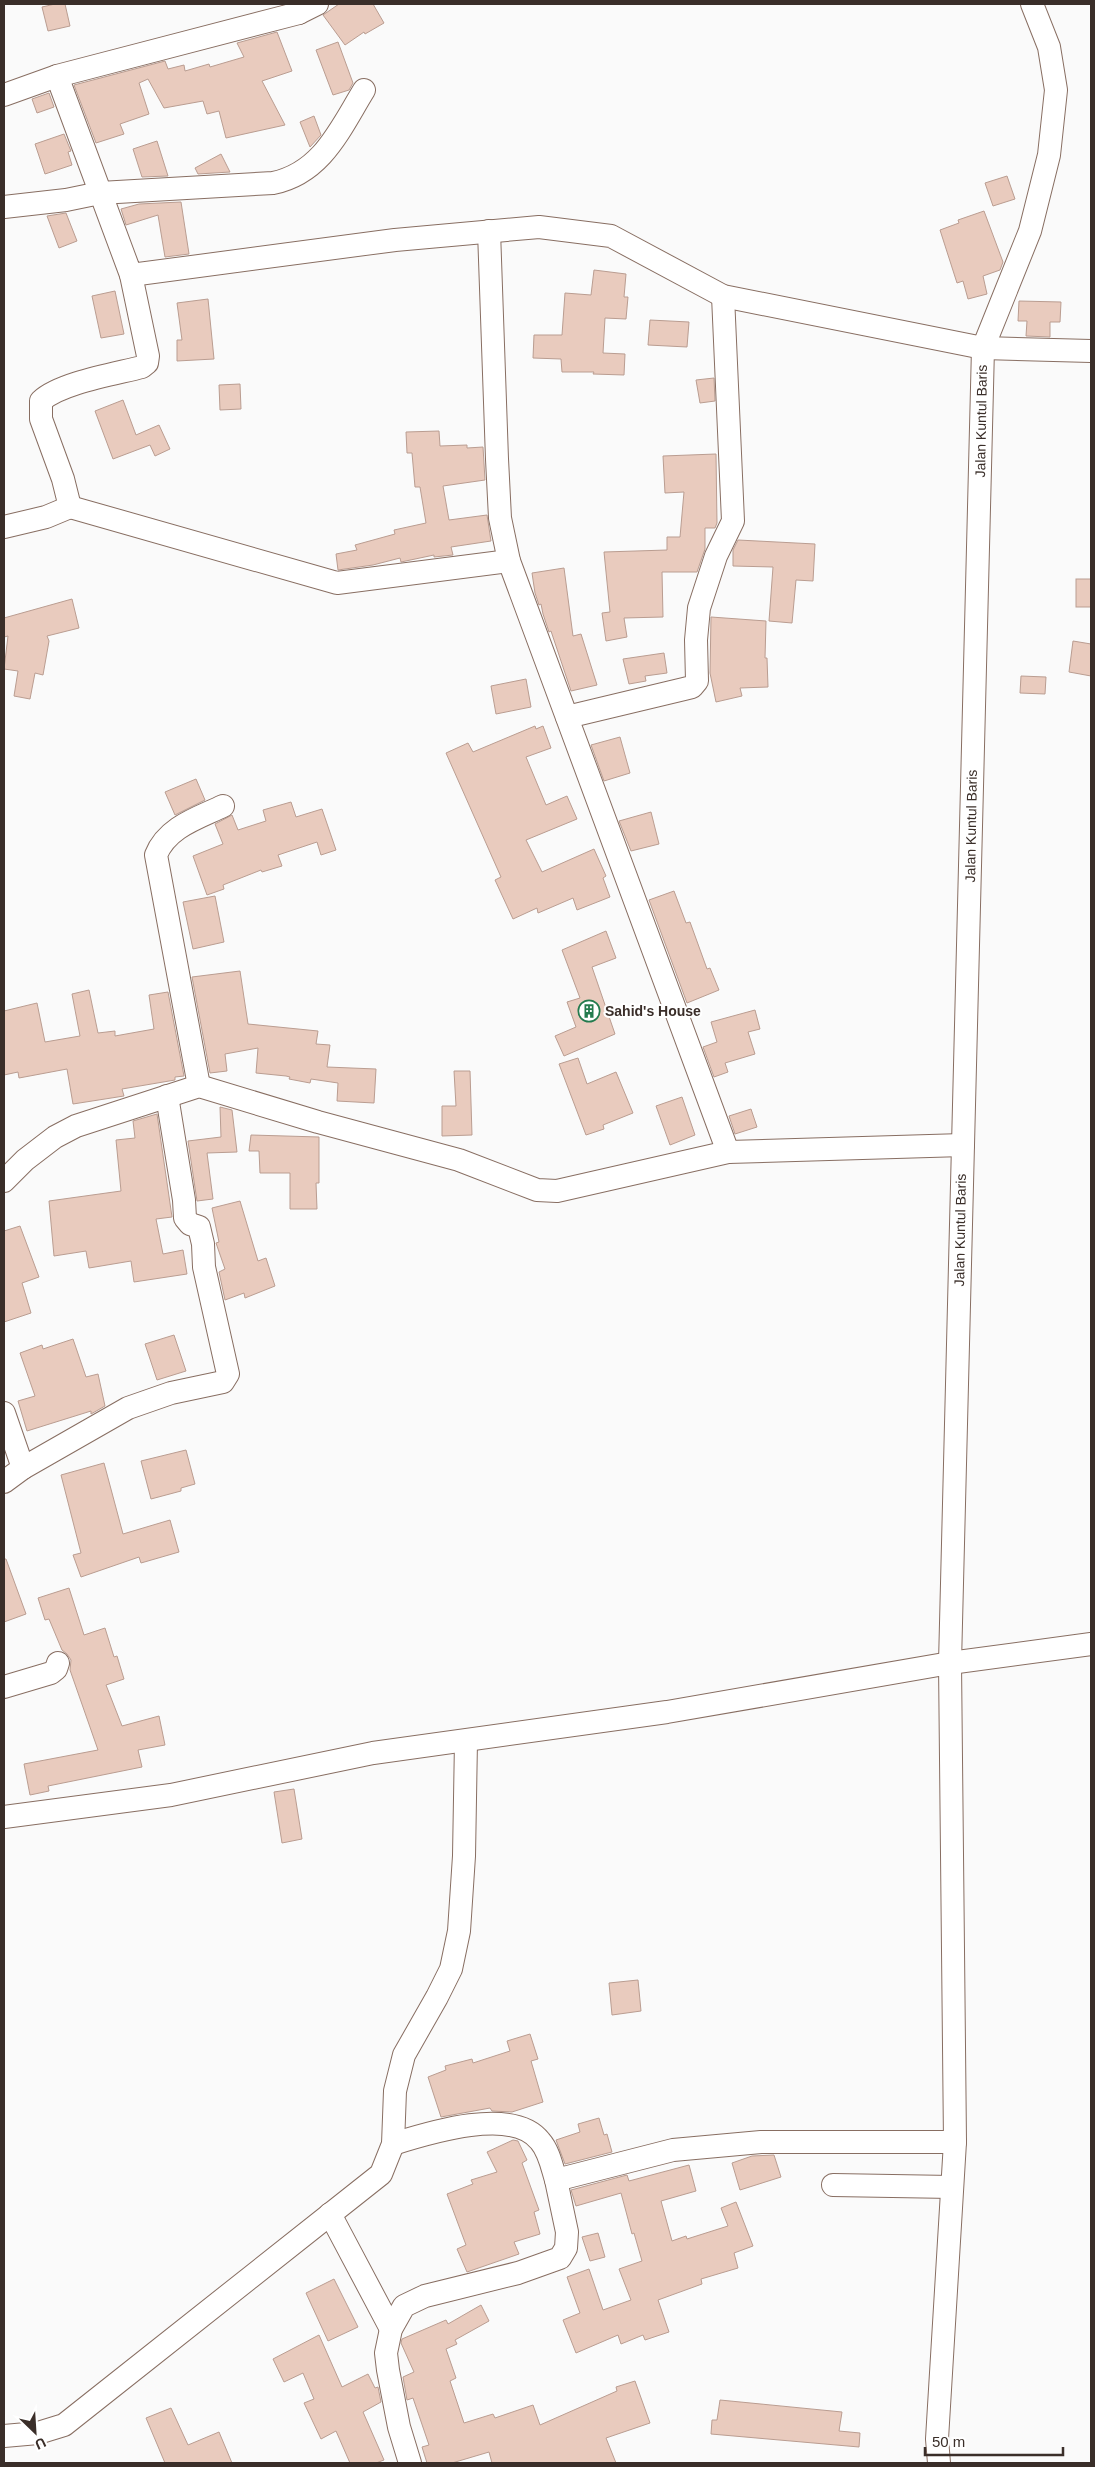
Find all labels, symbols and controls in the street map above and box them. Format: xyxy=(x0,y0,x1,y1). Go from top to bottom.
street label: Jalan Kuntul Baris xyxy=(972,364,990,478)
street label: Jalan Kuntul Baris xyxy=(962,769,980,883)
building icon: Sahid's House xyxy=(577,999,601,1023)
place label: Sahid's House xyxy=(605,1003,701,1019)
street label: Jalan Kuntul Baris xyxy=(951,1173,969,1287)
north arrow xyxy=(10,2407,60,2457)
scale bar xyxy=(925,2424,1062,2456)
text: 50 m xyxy=(932,2433,965,2450)
text: U xyxy=(33,2434,48,2453)

